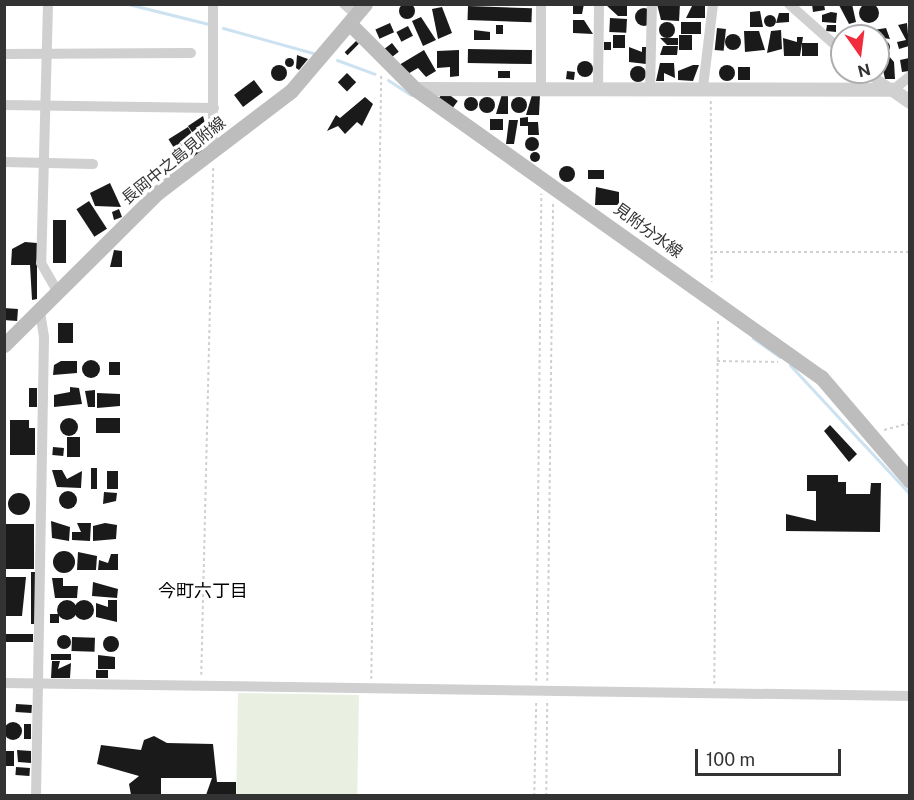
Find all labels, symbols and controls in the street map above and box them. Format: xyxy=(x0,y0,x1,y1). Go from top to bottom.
north arrow xyxy=(830,24,890,84)
text: N xyxy=(856,59,872,81)
street label: 長岡中之島見附線 xyxy=(118,113,230,209)
street label: 見附分水線 xyxy=(610,200,686,262)
district label: 今町六丁目 xyxy=(158,580,248,602)
scale bar xyxy=(698,737,844,775)
text: 100 m xyxy=(706,749,755,770)

